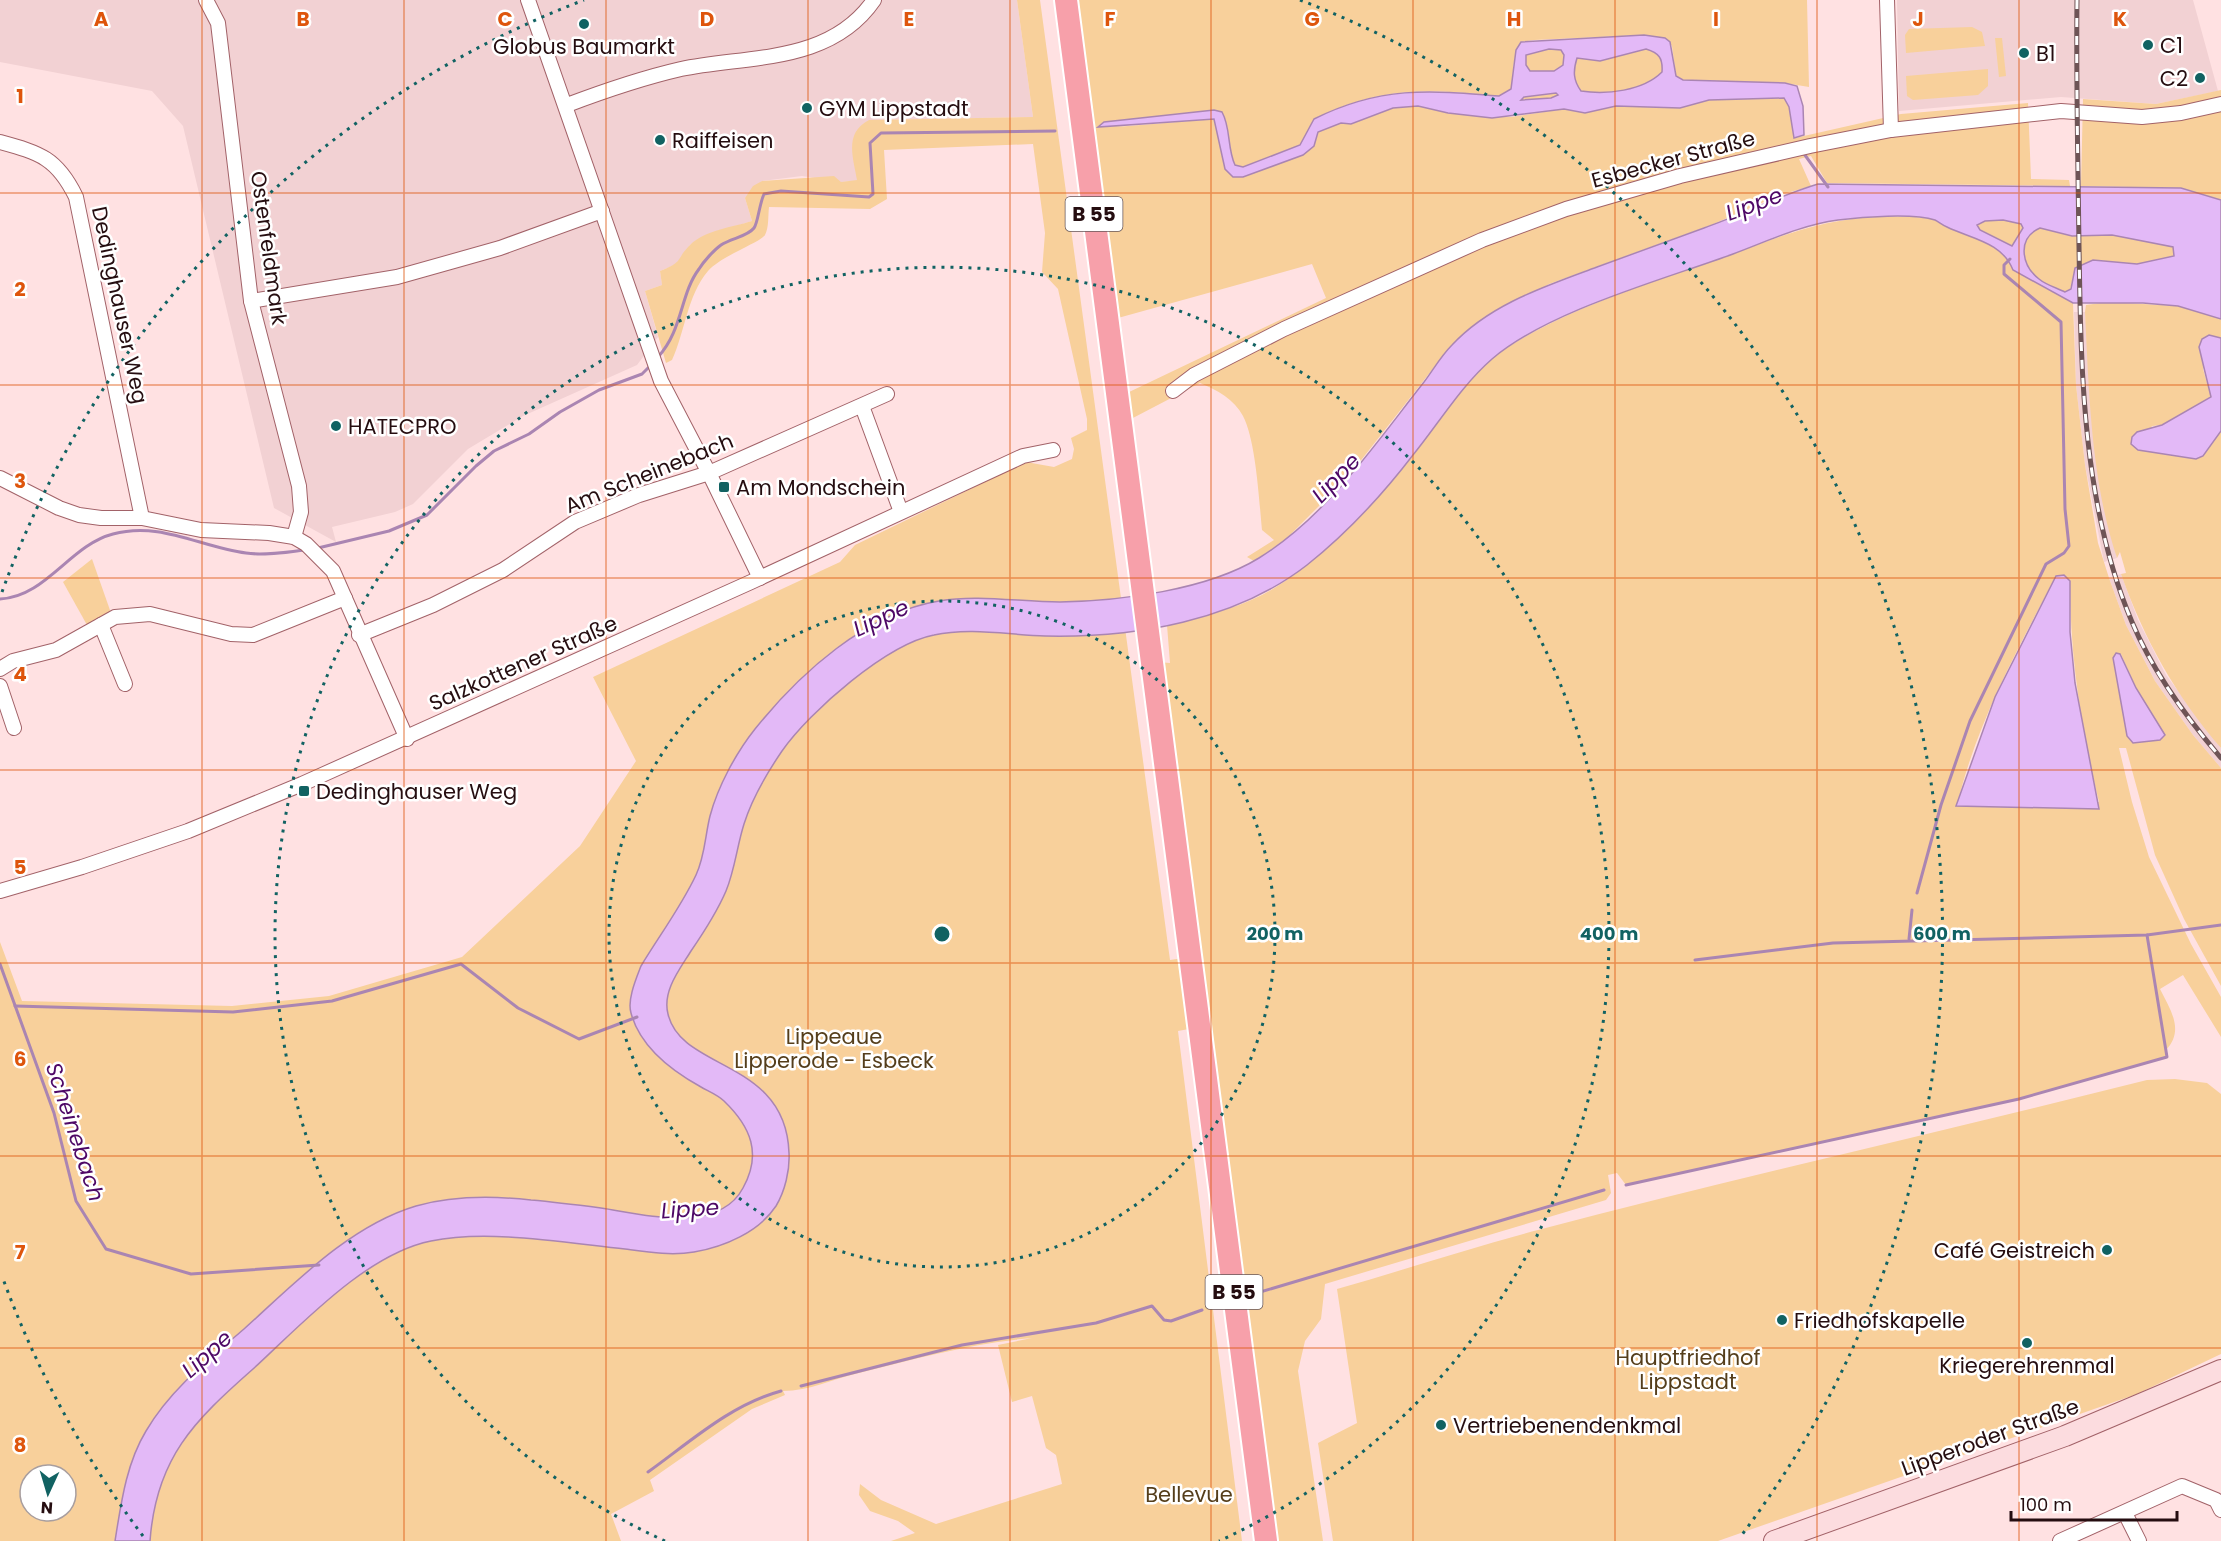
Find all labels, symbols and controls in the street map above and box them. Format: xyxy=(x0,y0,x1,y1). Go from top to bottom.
text: A xyxy=(94,5,109,33)
text: B xyxy=(296,5,310,33)
text: C xyxy=(497,5,513,33)
text: D xyxy=(700,5,714,33)
text: E xyxy=(904,5,914,33)
text: F xyxy=(1105,5,1116,33)
text: G xyxy=(1304,5,1320,33)
text: H xyxy=(1507,5,1521,33)
text: I xyxy=(1713,5,1719,33)
text: J xyxy=(1912,5,1924,33)
text: K xyxy=(2113,5,2127,33)
marker: Globus Baumarkt xyxy=(577,17,591,31)
place label: C1 xyxy=(2160,31,2183,60)
place label: Globus Baumarkt xyxy=(493,32,675,61)
marker: C1 xyxy=(2141,38,2155,52)
place label: B1 xyxy=(2036,39,2056,68)
marker: B1 xyxy=(2017,46,2031,60)
place label: C2 xyxy=(2160,64,2188,93)
marker: C2 xyxy=(2193,71,2207,85)
text: 1 xyxy=(16,82,24,110)
place label: GYM Lippstadt xyxy=(819,94,969,123)
marker: GYM Lippstadt xyxy=(800,101,814,115)
street label: Esbecker Straße xyxy=(1588,123,1758,195)
place label: Raiffeisen xyxy=(672,126,774,155)
marker: Raiffeisen xyxy=(653,133,667,147)
street label: Ostenfeldmark xyxy=(244,169,294,327)
water label: Lippe xyxy=(1721,179,1787,229)
road number: B 55 xyxy=(1066,197,1122,231)
street label: Dedinghauser Weg xyxy=(85,204,155,406)
text: 2 xyxy=(14,275,26,303)
place label: HATECPRO xyxy=(348,412,456,441)
marker: HATECPRO xyxy=(329,419,343,433)
street label: Am Scheinebach xyxy=(561,426,737,520)
water label: Lippe xyxy=(1305,446,1367,510)
text: 3 xyxy=(14,467,26,495)
place label: Am Mondschein xyxy=(736,473,905,502)
marker: Am Mondschein xyxy=(717,480,731,494)
water label: Lippe xyxy=(848,592,914,644)
street label: Salzkottener Straße xyxy=(424,608,622,718)
text: 4 xyxy=(13,660,27,688)
place label: Dedinghauser Weg xyxy=(316,777,517,806)
marker: Dedinghauser Weg xyxy=(297,784,311,798)
text: 5 xyxy=(14,853,27,881)
text: 200 m xyxy=(1247,921,1303,946)
text: 400 m xyxy=(1580,921,1638,946)
text: 600 m xyxy=(1913,921,1971,946)
centre of rings xyxy=(932,924,952,944)
park label: Lippeaue Lipperode - Esbeck xyxy=(734,1022,934,1075)
text: 6 xyxy=(14,1045,26,1073)
water label: Scheinebach xyxy=(38,1059,112,1205)
water label: Lippe xyxy=(660,1192,720,1226)
place label: Café Geistreich xyxy=(1934,1236,2095,1265)
text: 7 xyxy=(15,1238,26,1266)
marker: Café Geistreich xyxy=(2100,1243,2114,1257)
road number: B 55 xyxy=(1206,1275,1262,1309)
place label: Friedhofskapelle xyxy=(1794,1306,1965,1335)
marker: Friedhofskapelle xyxy=(1775,1313,1789,1327)
water label: Lippe xyxy=(175,1323,239,1385)
marker: Kriegerehrenmal xyxy=(2020,1336,2034,1350)
park label: Hauptfriedhof Lippstadt xyxy=(1616,1343,1761,1396)
place label: Kriegerehrenmal xyxy=(1939,1351,2115,1380)
street label: Lipperoder Straße xyxy=(1897,1391,2083,1483)
place label: Vertriebenendenkmal xyxy=(1453,1411,1681,1440)
marker: Vertriebenendenkmal xyxy=(1434,1418,1448,1432)
text: 8 xyxy=(14,1431,26,1459)
north arrow xyxy=(18,1463,78,1523)
park label: Bellevue xyxy=(1145,1480,1233,1509)
scale bar xyxy=(2011,1484,2178,1522)
text: 100 m xyxy=(2020,1492,2072,1517)
text: N xyxy=(40,1496,54,1519)

